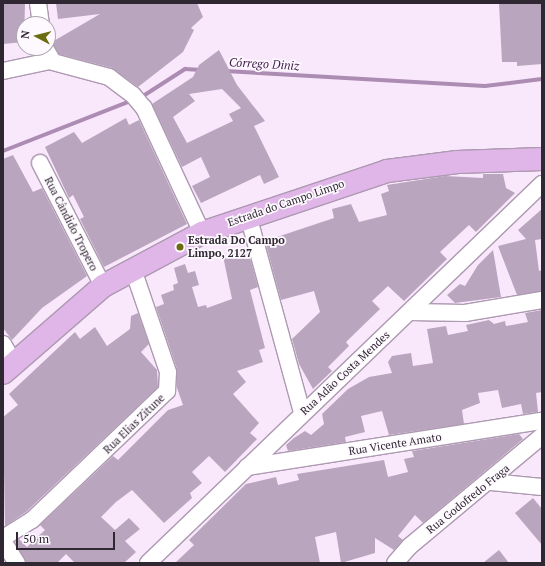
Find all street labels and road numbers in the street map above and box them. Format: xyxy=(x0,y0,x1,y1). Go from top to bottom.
street label: Rua Cândido Tropero xyxy=(42,175,100,273)
street label: Estrada do Campo Limpo xyxy=(226,177,346,229)
street label: Rua Adão Costa Mendes xyxy=(298,328,392,418)
street label: Rua Elias Zitune xyxy=(101,391,167,457)
street label: Rua Vicente Amato xyxy=(347,430,443,458)
street label: Rua Godofredo Fraga xyxy=(424,462,512,536)

